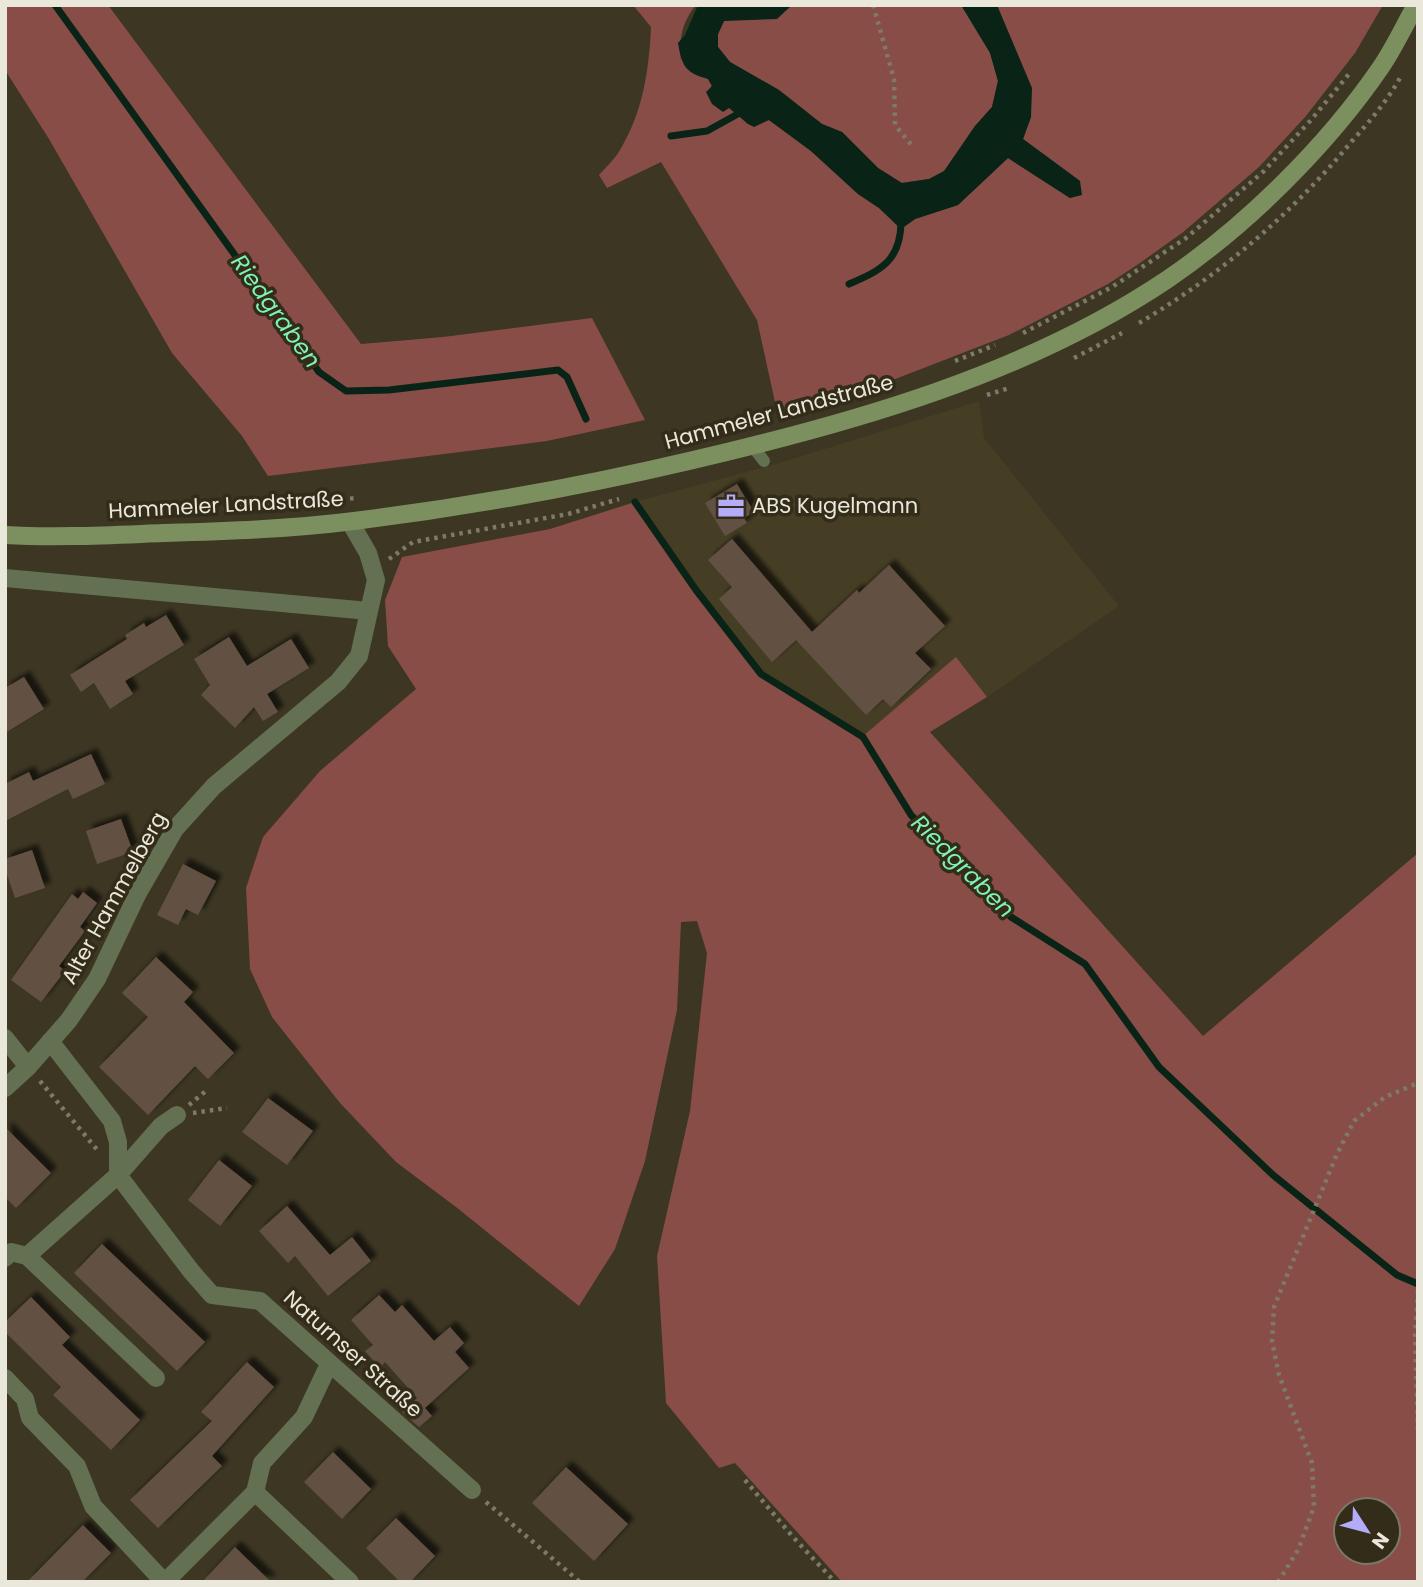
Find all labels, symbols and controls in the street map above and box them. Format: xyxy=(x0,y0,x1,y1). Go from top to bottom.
water label: Riedgraben xyxy=(224,248,328,374)
street label: Hammeler Landstraße xyxy=(661,367,896,456)
street label: Hammeler Landstraße xyxy=(108,484,344,525)
office icon: ABS Kugelmann xyxy=(716,491,746,521)
place label: ABS Kugelmann xyxy=(752,491,918,520)
street label: Alter Hammelberg xyxy=(54,806,173,989)
water label: Riedgraben xyxy=(904,807,1022,925)
street label: Naturnser Straße xyxy=(277,1283,429,1424)
north arrow xyxy=(1332,1496,1402,1566)
text: N xyxy=(1365,1527,1395,1554)

